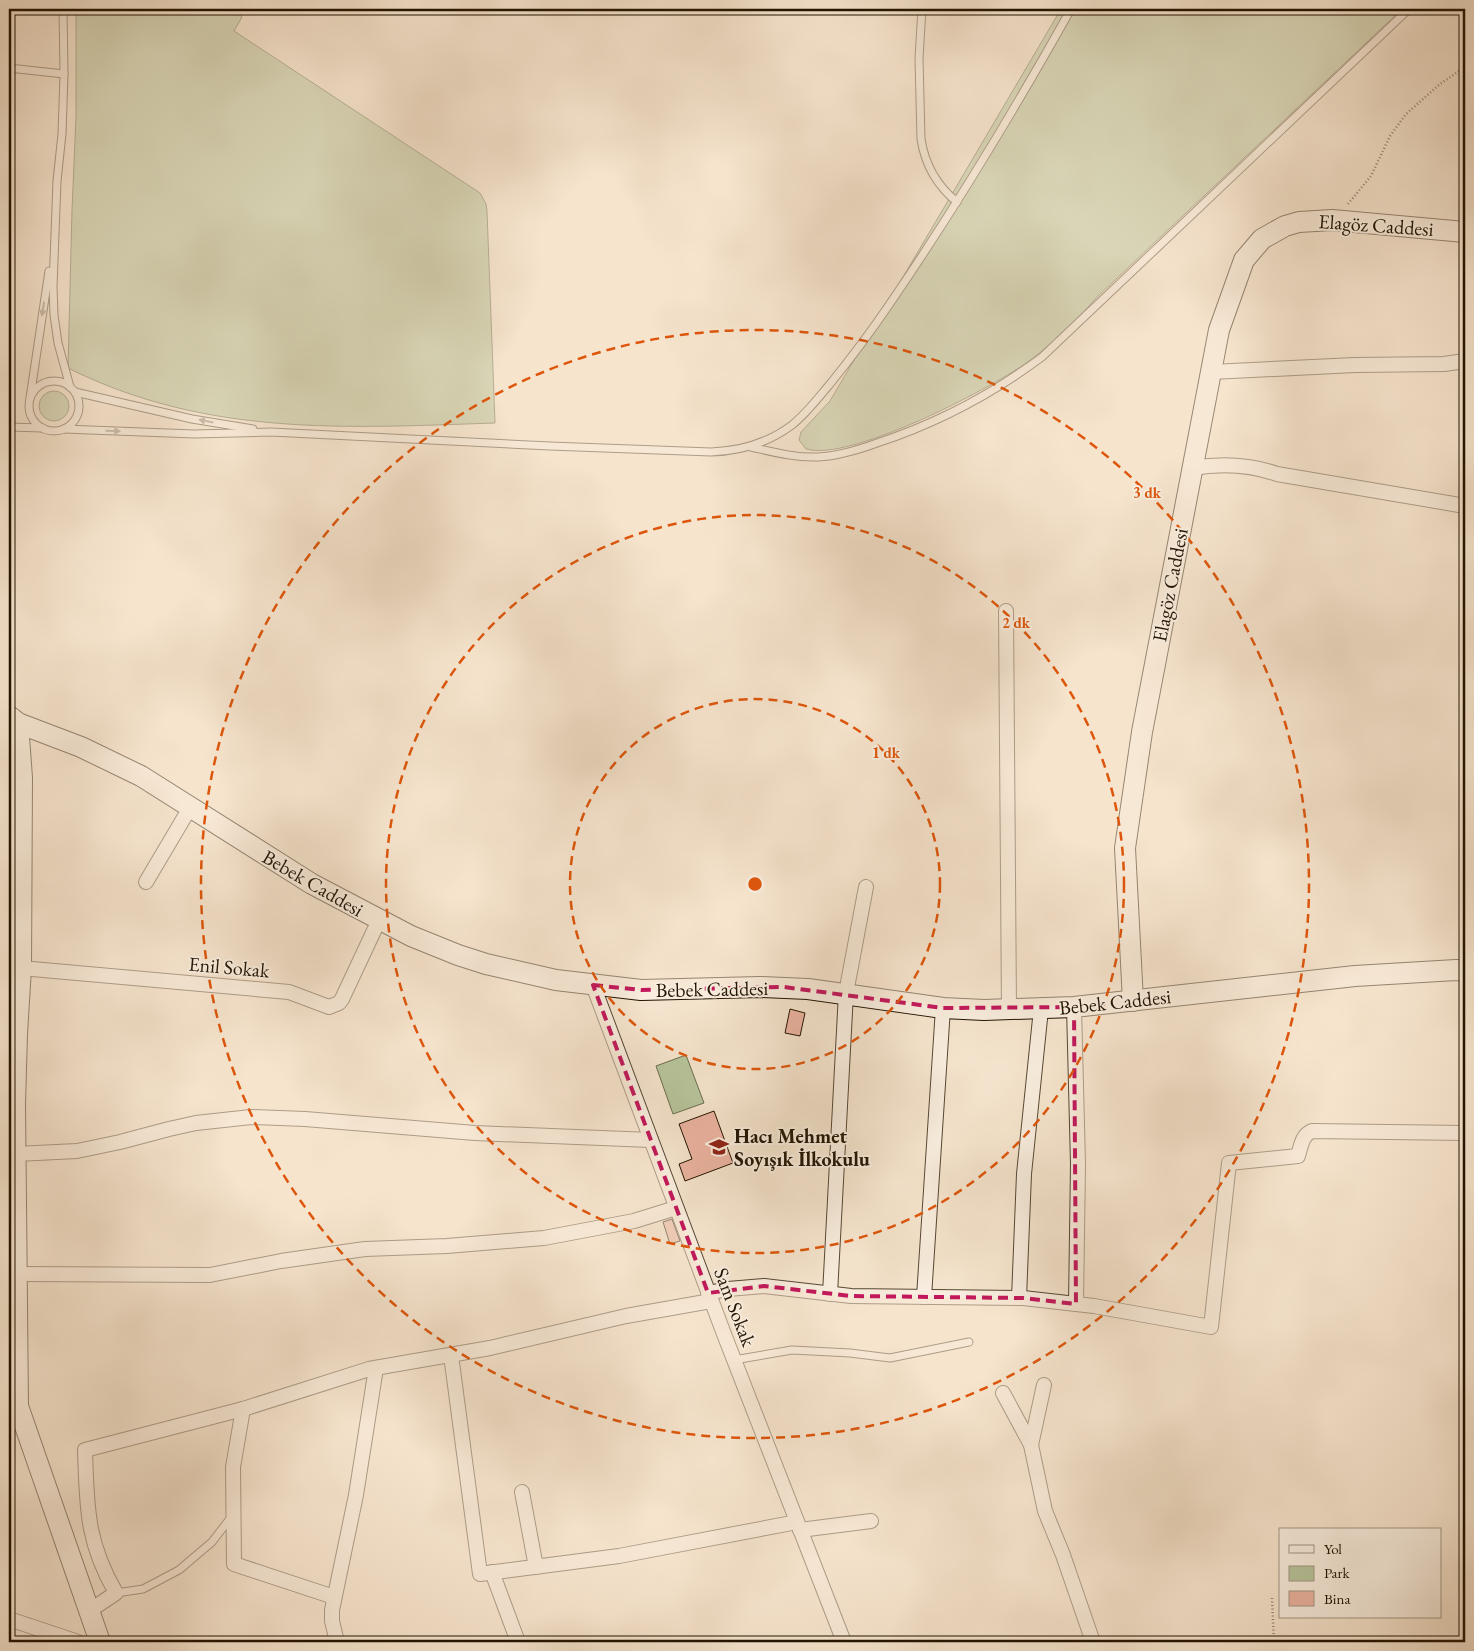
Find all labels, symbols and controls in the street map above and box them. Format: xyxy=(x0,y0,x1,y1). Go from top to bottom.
street label: Elagöz Caddesi xyxy=(1317,208,1435,242)
one-way arrow xyxy=(39,301,47,317)
one-way arrow xyxy=(198,417,213,425)
one-way arrow xyxy=(105,427,121,435)
text: 3 dk xyxy=(1133,483,1162,502)
street label: Elagöz Caddesi xyxy=(1146,526,1194,644)
text: 2 dk xyxy=(1002,613,1031,632)
text: 1 dk xyxy=(872,743,901,762)
street label: Bebek Caddesi xyxy=(258,844,368,922)
centre of rings xyxy=(746,875,764,893)
street label: Enil Sokak xyxy=(187,951,271,984)
street label: Bebek Caddesi xyxy=(655,975,769,1003)
street label: Bebek Caddesi xyxy=(1058,983,1172,1021)
place label: Hacı Mehmet Soyışık İlkokulu xyxy=(734,1123,870,1172)
school or university icon: Hacı Mehmet Soyışık İlkokulu xyxy=(708,1136,730,1158)
street label: Sam Sokak xyxy=(708,1264,762,1351)
legend xyxy=(1279,1528,1442,1618)
text: Yol xyxy=(1324,1539,1342,1558)
text: Park xyxy=(1324,1563,1351,1582)
text: Bina xyxy=(1324,1589,1350,1608)

